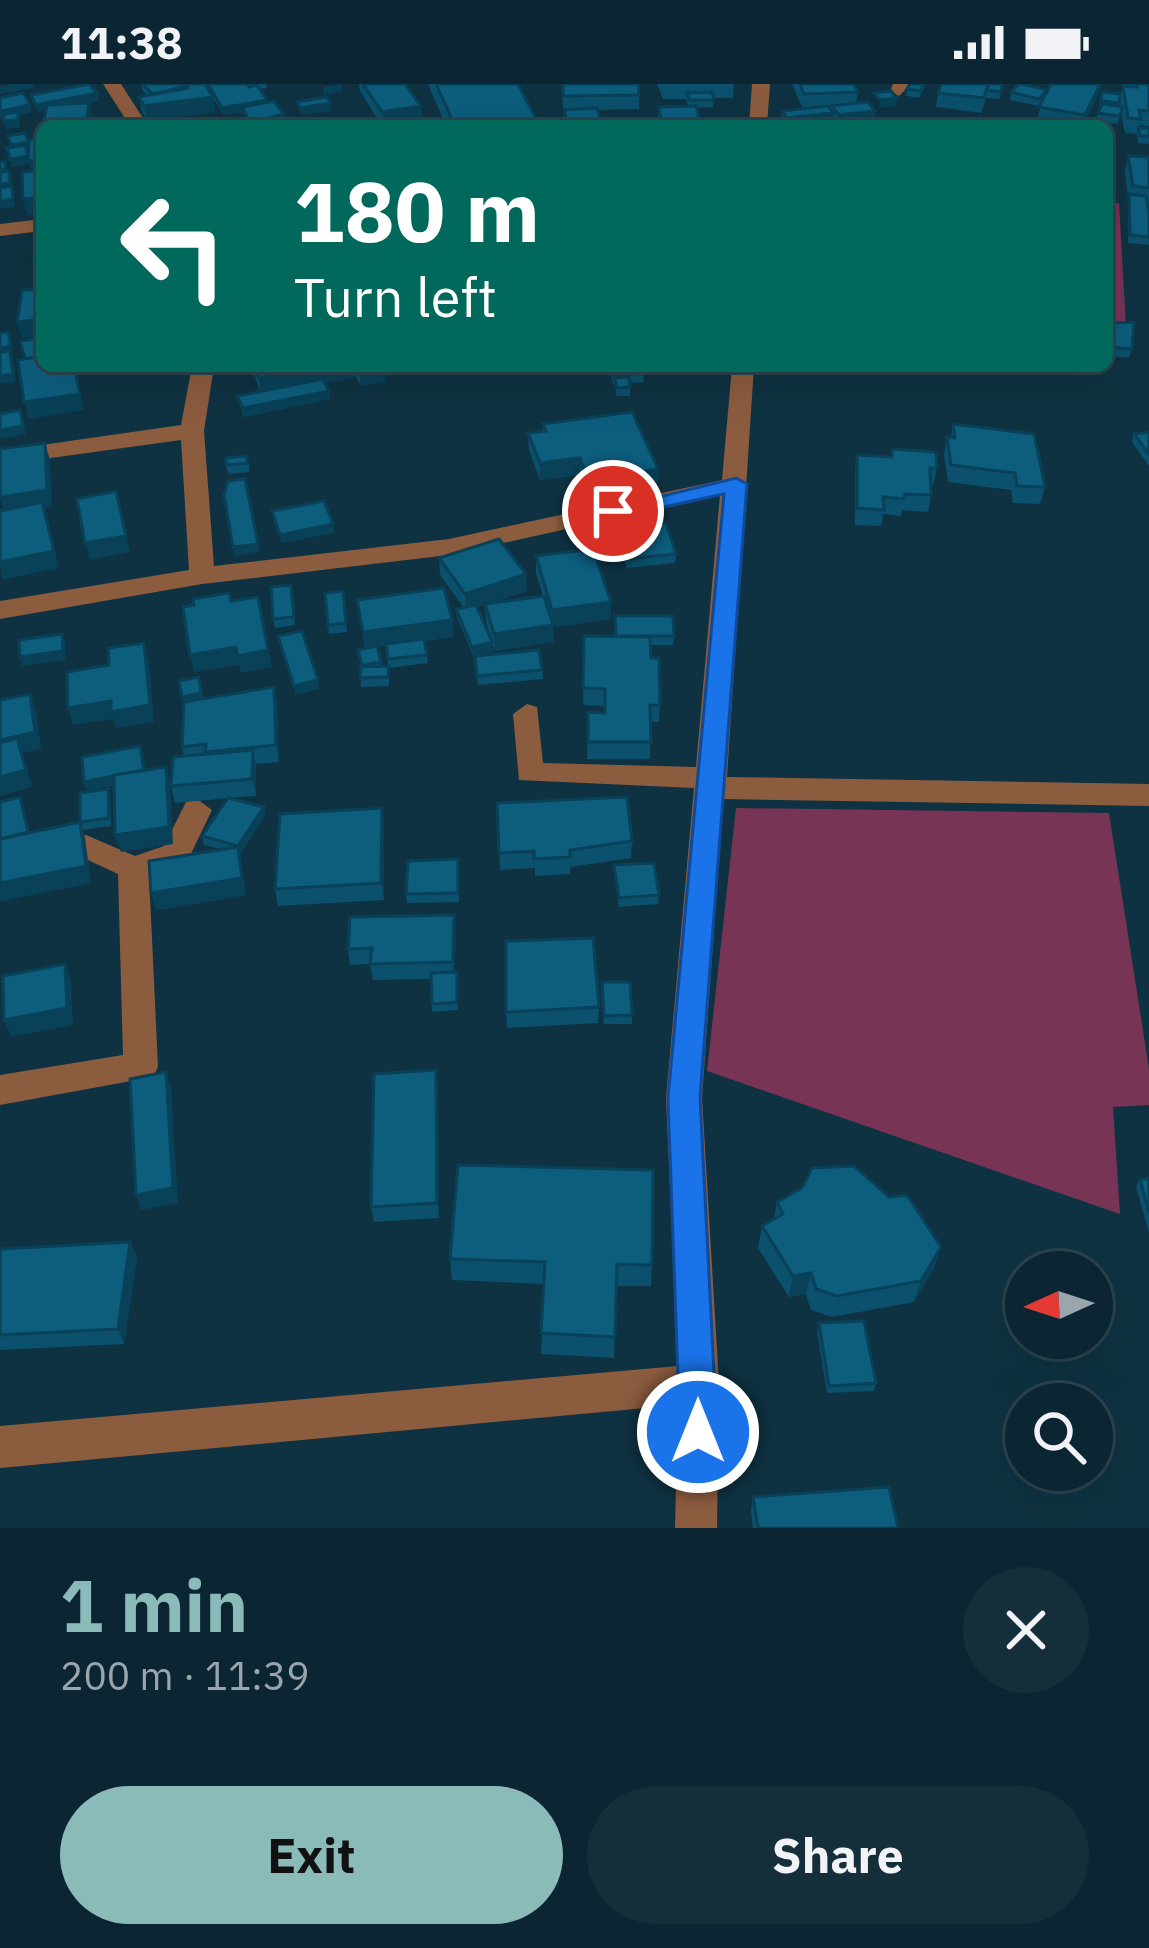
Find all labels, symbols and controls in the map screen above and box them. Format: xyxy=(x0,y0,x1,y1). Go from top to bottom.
text: 11:38 xyxy=(60,13,183,71)
text: 180 m xyxy=(294,156,540,265)
icon: left xyxy=(96,168,252,324)
text: Turn left xyxy=(294,262,497,332)
pin xyxy=(562,460,664,562)
icon: arrive xyxy=(580,478,646,544)
north arrow xyxy=(1005,1251,1113,1359)
map controls xyxy=(1005,1251,1113,1491)
position arrow xyxy=(635,1369,761,1495)
button: search xyxy=(1005,1383,1113,1491)
text: 1 min xyxy=(60,1558,248,1652)
button: close xyxy=(963,1567,1089,1693)
text: 200 m · 11:39 xyxy=(60,1650,310,1701)
button: Exit xyxy=(60,1786,563,1924)
button: Share xyxy=(587,1786,1089,1924)

